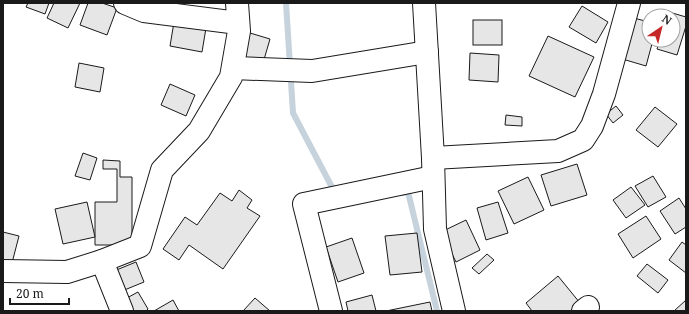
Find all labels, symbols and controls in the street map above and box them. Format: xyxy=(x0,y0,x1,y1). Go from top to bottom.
north arrow xyxy=(641,8,681,48)
text: N xyxy=(659,11,675,28)
scale bar xyxy=(10,280,69,306)
text: 20 m xyxy=(16,285,44,302)

